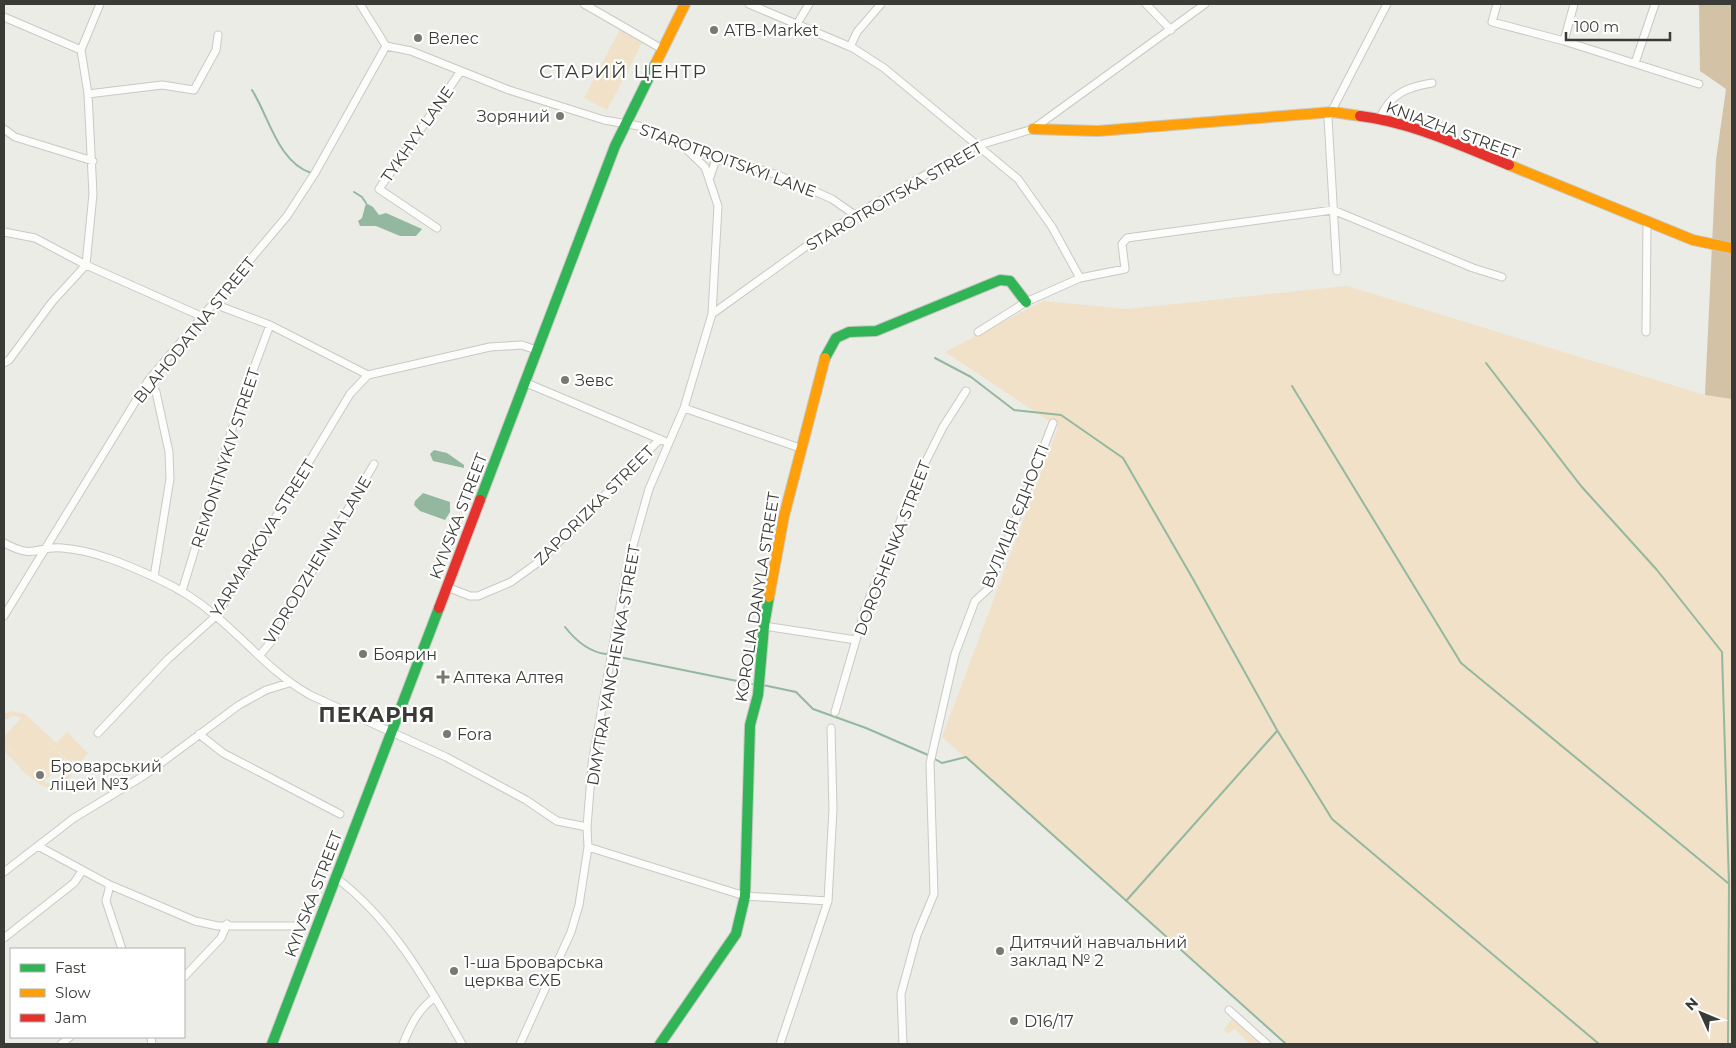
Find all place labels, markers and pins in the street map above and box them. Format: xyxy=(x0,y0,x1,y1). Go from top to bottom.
place label: ATB-Market xyxy=(724,21,819,40)
marker: ATB-Market xyxy=(708,24,720,36)
place label: Велес xyxy=(428,29,479,48)
marker: Велес xyxy=(412,32,424,44)
place label: Зоряний xyxy=(477,107,550,126)
marker: Зоряний xyxy=(554,110,566,122)
place label: Зевс xyxy=(575,371,614,390)
marker: Зевс xyxy=(559,374,571,386)
place label: Боярин xyxy=(373,645,437,664)
marker: Боярин xyxy=(357,648,369,660)
place label: Аптека Алтея xyxy=(453,668,564,687)
marker: Аптека Алтея xyxy=(437,671,449,683)
place label: Fora xyxy=(457,725,492,744)
marker: Fora xyxy=(441,728,453,740)
place label: Броварський ліцей №3 xyxy=(50,757,162,794)
marker: Броварський ліцей №3 xyxy=(34,769,46,781)
place label: Дитячий навчальний заклад № 2 xyxy=(1010,933,1187,970)
marker: Дитячий навчальний заклад № 2 xyxy=(994,945,1006,957)
place label: 1-ша Броварська церква ЄХБ xyxy=(464,953,604,990)
marker: 1-ша Броварська церква ЄХБ xyxy=(448,965,460,977)
place label: D16/17 xyxy=(1024,1012,1074,1031)
marker: D16/17 xyxy=(1008,1015,1020,1027)

